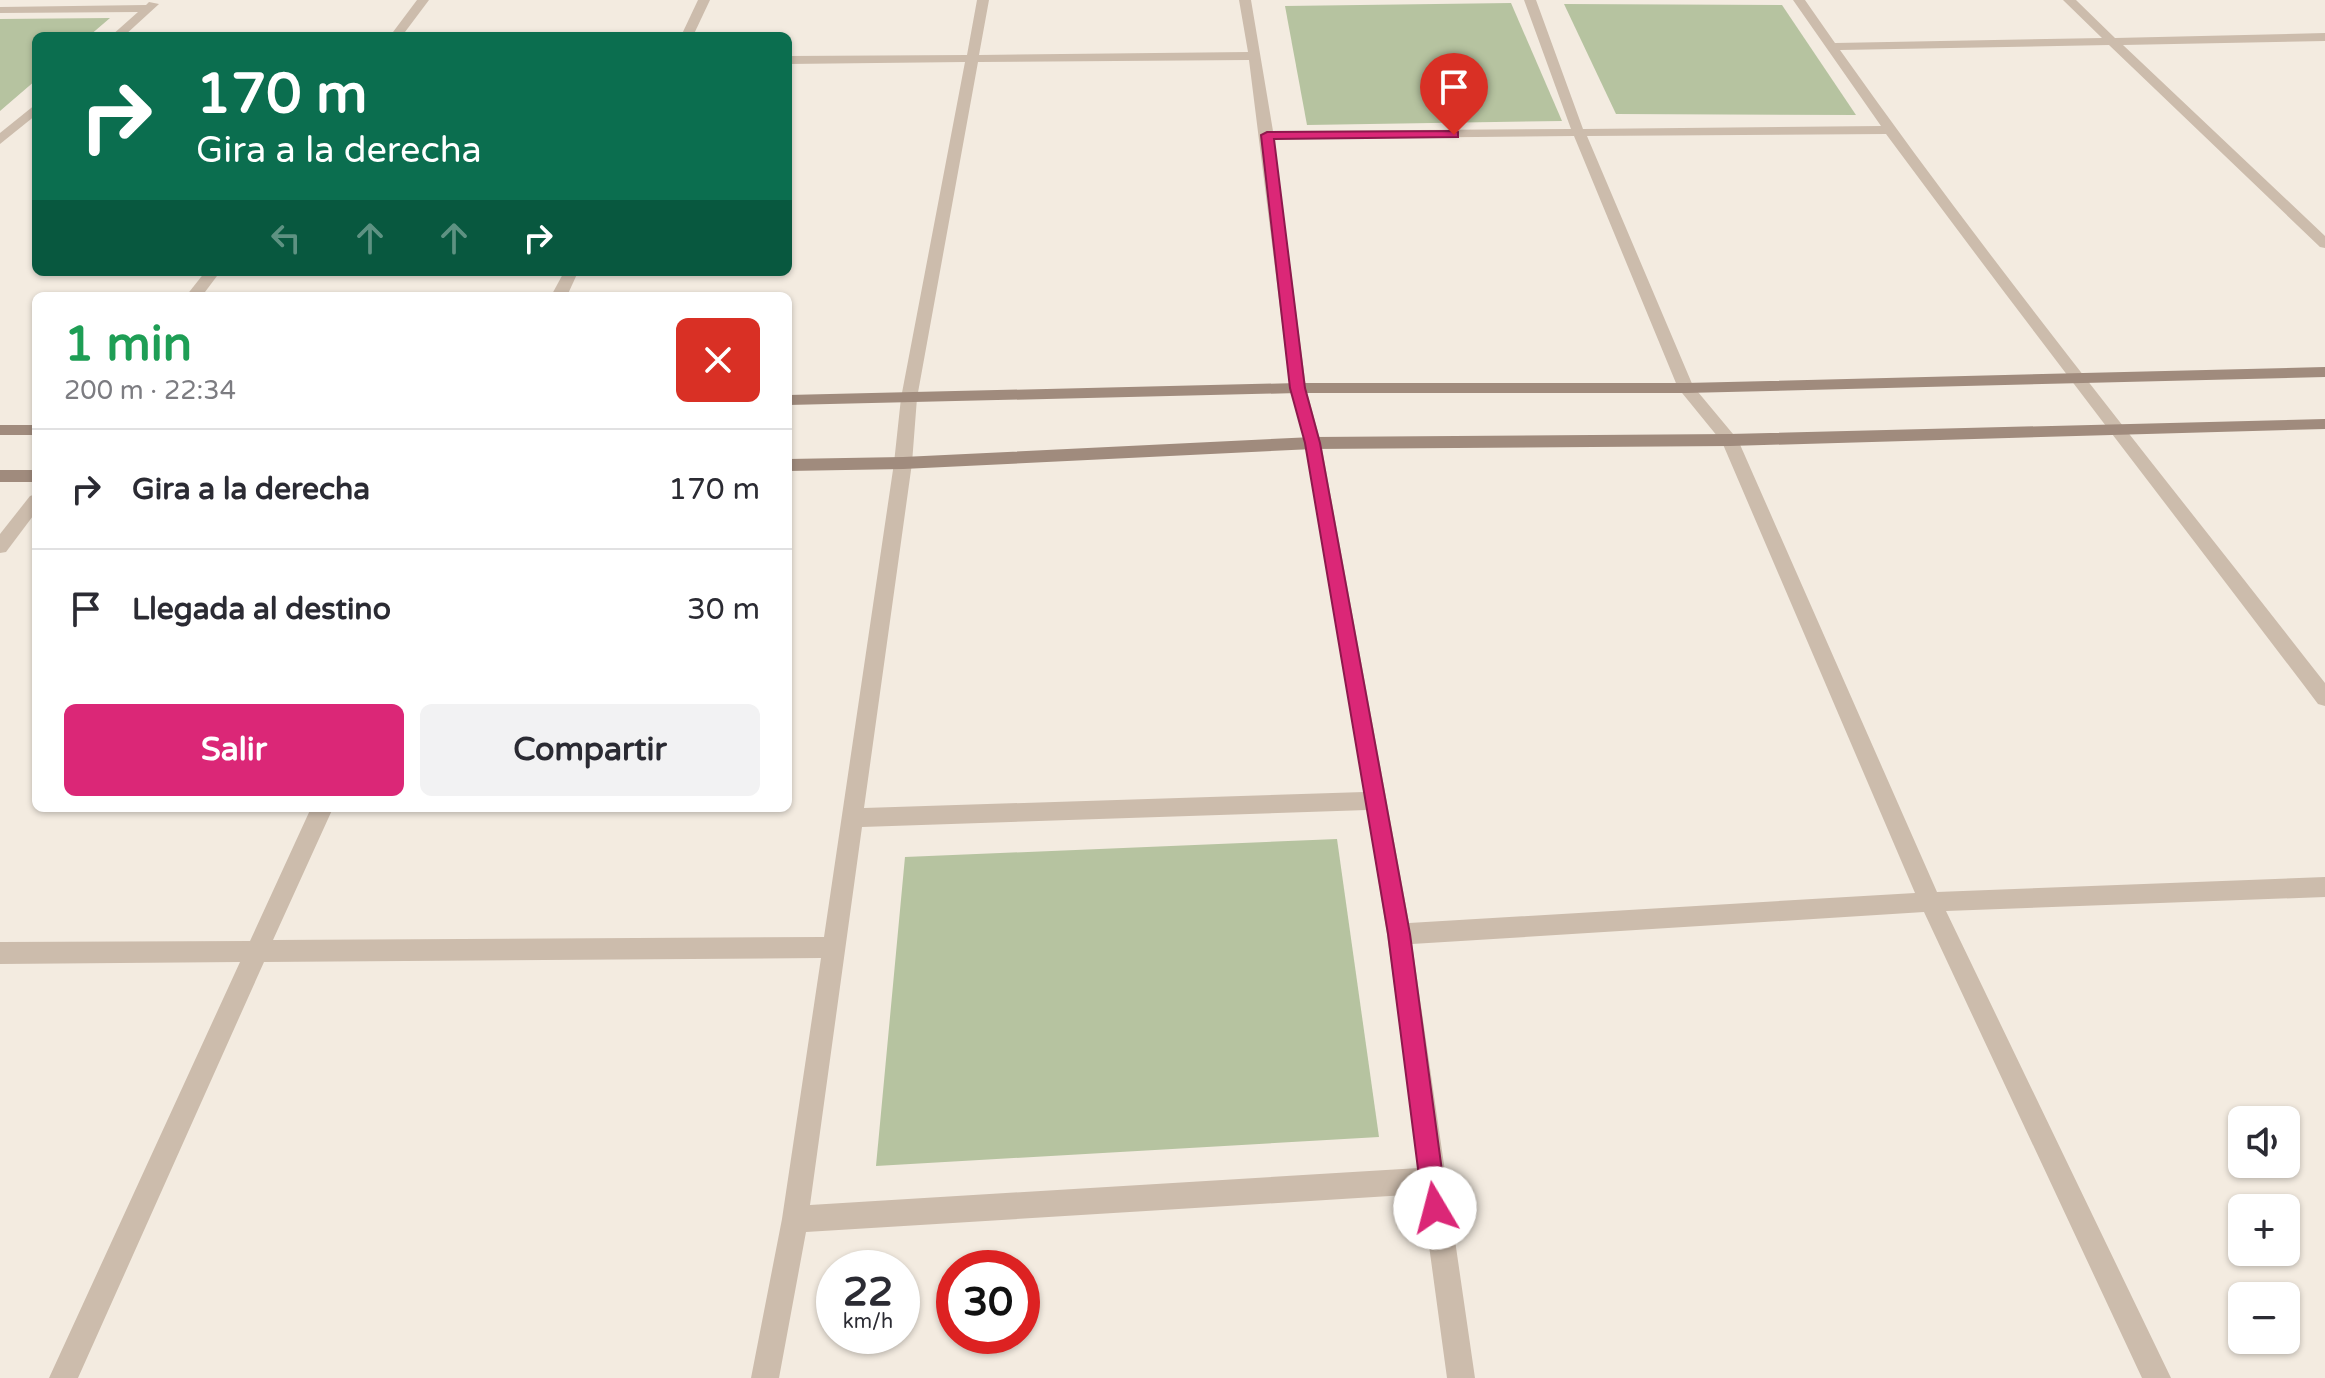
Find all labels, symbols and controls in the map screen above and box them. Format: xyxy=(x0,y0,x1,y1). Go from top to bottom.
pin xyxy=(1420,53,1488,135)
text: 170 m xyxy=(196,61,367,128)
icon: right xyxy=(64,64,168,168)
icon: arrive xyxy=(1432,65,1476,109)
text: Gira a la derecha xyxy=(196,129,482,172)
icon: left xyxy=(264,216,308,260)
icon: ahead xyxy=(348,216,392,260)
icon: ahead xyxy=(432,216,476,260)
icon: right xyxy=(516,216,560,260)
text: 1 min xyxy=(64,316,192,374)
button: close xyxy=(676,318,760,402)
text: 200 m · 22:34 xyxy=(64,375,236,406)
icon: right xyxy=(64,467,108,511)
text: Gira a la derecha xyxy=(132,471,370,508)
text: 170 m xyxy=(668,471,760,508)
icon: arrive xyxy=(64,587,108,631)
text: Llegada al destino xyxy=(132,591,391,628)
text: 30 m xyxy=(687,591,760,628)
button: Salir xyxy=(64,704,404,796)
button: Compartir xyxy=(420,704,760,796)
map controls xyxy=(2228,1106,2300,1354)
button: sound xyxy=(2228,1106,2300,1178)
position arrow xyxy=(1393,1166,1477,1250)
button: + xyxy=(2228,1194,2300,1266)
speed limit sign: 30 xyxy=(936,1250,1040,1354)
text: 22 xyxy=(843,1268,893,1316)
button: − xyxy=(2228,1282,2300,1354)
text: km/h xyxy=(843,1310,893,1334)

